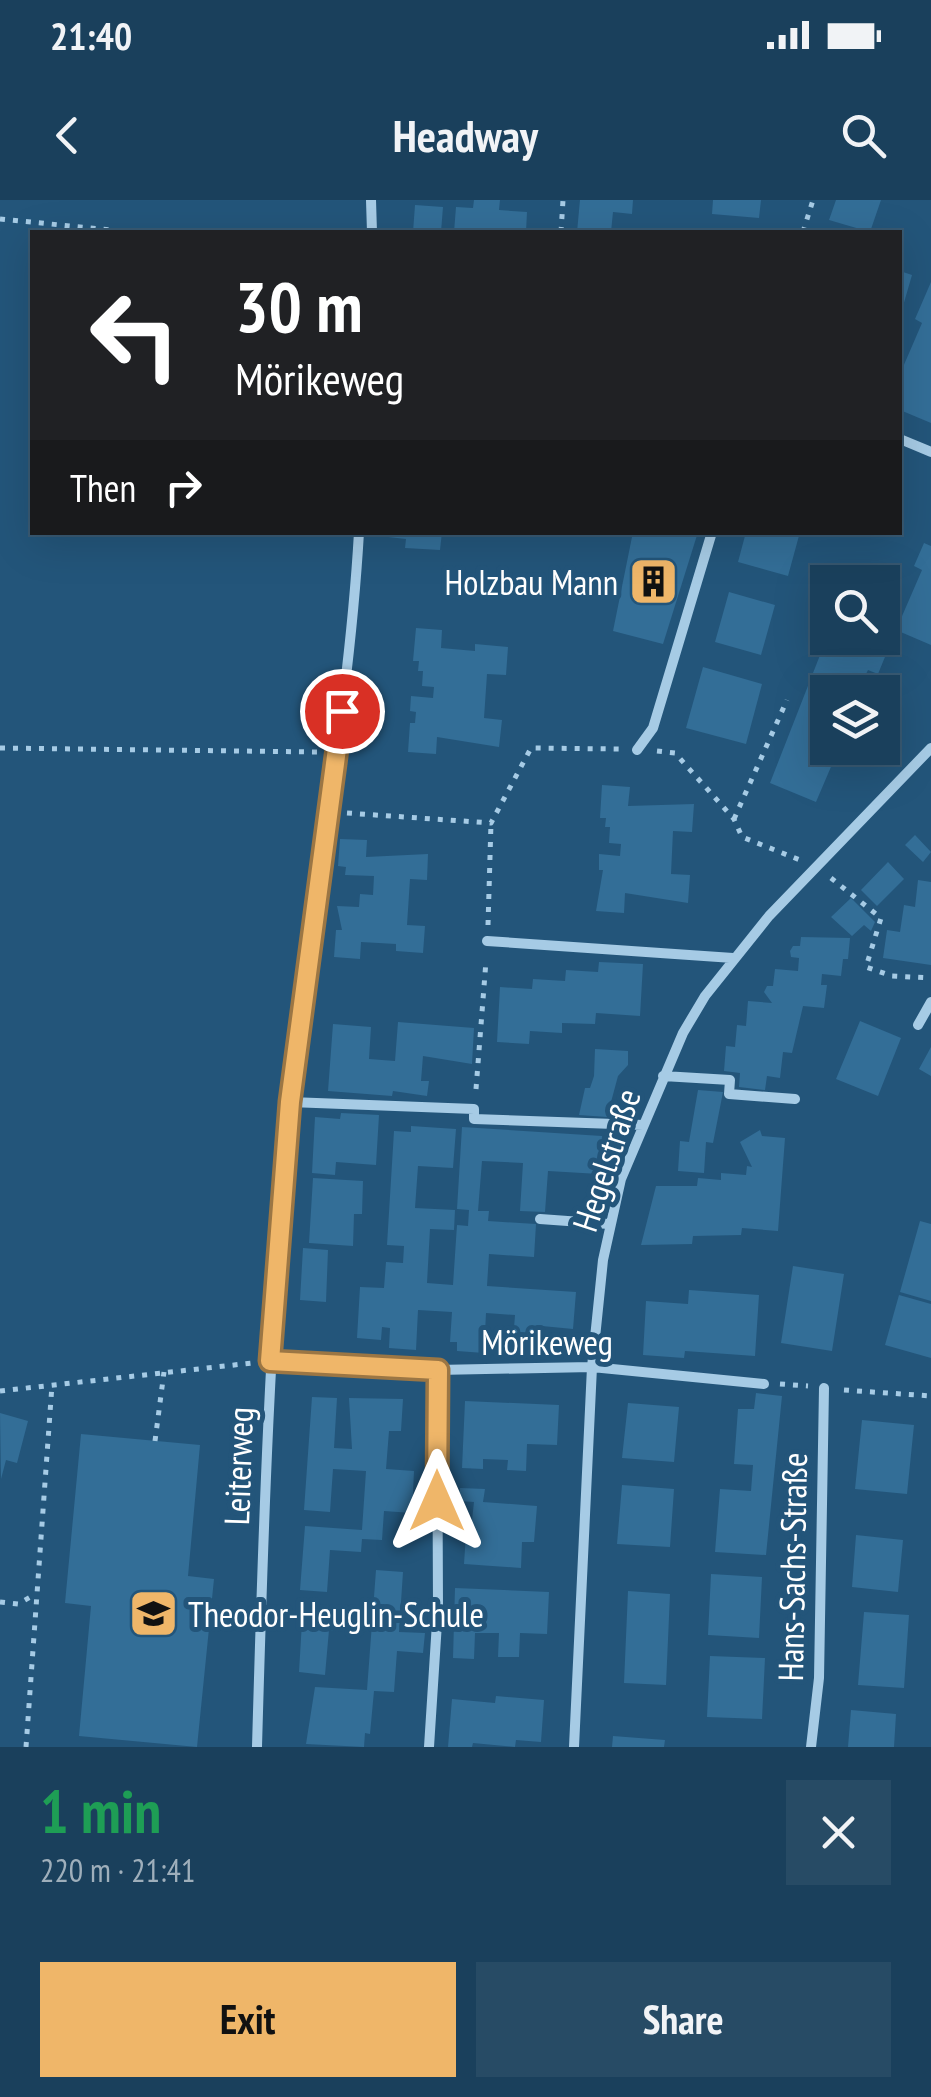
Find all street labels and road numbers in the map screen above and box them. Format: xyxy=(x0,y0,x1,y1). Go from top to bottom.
street label: Hegelstraße xyxy=(561,1083,651,1237)
street label: Mörikeweg xyxy=(481,1319,613,1365)
street label: Leiterweg xyxy=(213,1406,263,1526)
street label: Hans-Sachs-Straße xyxy=(767,1452,817,1682)

